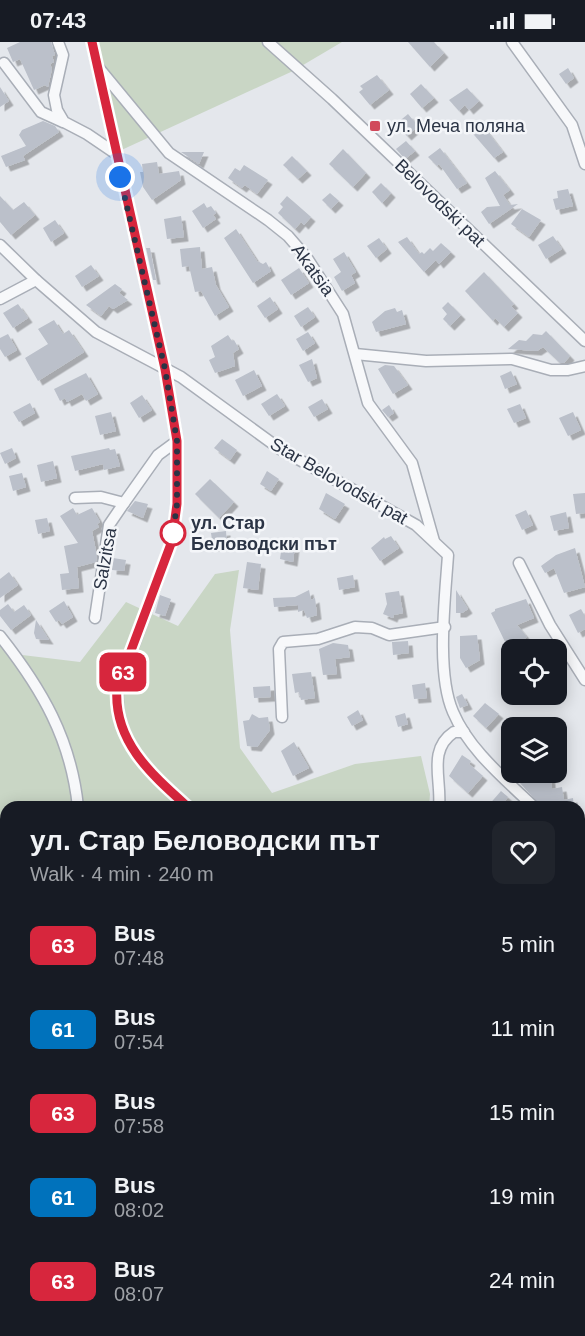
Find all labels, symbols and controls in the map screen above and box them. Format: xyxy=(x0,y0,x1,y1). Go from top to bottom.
text: 07:43 xyxy=(30,8,86,33)
place label: ул. Меча поляна xyxy=(387,116,526,136)
marker: ул. Меча поляна xyxy=(368,119,382,133)
street label: Belovodski pat xyxy=(391,155,489,251)
your location xyxy=(105,162,135,192)
street label: Akatsia xyxy=(288,240,339,301)
street label: Star Belovodski pat xyxy=(267,434,411,528)
place label: ул. Стар Беловодски път xyxy=(191,513,337,554)
marker: ул. Стар Беловодски път xyxy=(160,520,186,546)
street label: Salzitsa xyxy=(90,525,120,592)
map controls xyxy=(501,639,567,783)
button: locate xyxy=(501,639,567,705)
line badge: 63 xyxy=(96,652,150,692)
text: 63 xyxy=(111,661,135,684)
button: layers xyxy=(501,717,567,783)
button: heart xyxy=(492,821,555,884)
text: ул. Стар Беловодски път xyxy=(30,825,380,856)
text: Walk · 4 min · 240 m xyxy=(30,863,214,885)
text: Bus xyxy=(114,921,156,946)
text: 5 min xyxy=(501,932,555,957)
text: 63 xyxy=(51,934,75,957)
text: 07:48 xyxy=(114,947,164,969)
text: Bus xyxy=(114,1005,156,1030)
text: 11 min xyxy=(491,1016,555,1041)
text: 61 xyxy=(51,1018,75,1041)
text: 07:54 xyxy=(114,1031,164,1053)
text: Bus xyxy=(114,1089,156,1114)
text: 15 min xyxy=(489,1100,555,1125)
text: 63 xyxy=(51,1102,75,1125)
text: 07:58 xyxy=(114,1115,164,1137)
text: Bus xyxy=(114,1173,156,1198)
text: 19 min xyxy=(489,1184,555,1209)
text: 61 xyxy=(51,1186,75,1209)
text: 08:02 xyxy=(114,1199,164,1221)
text: Bus xyxy=(114,1257,156,1282)
text: 24 min xyxy=(489,1268,555,1293)
text: 63 xyxy=(51,1270,75,1293)
text: 08:07 xyxy=(114,1283,164,1305)

